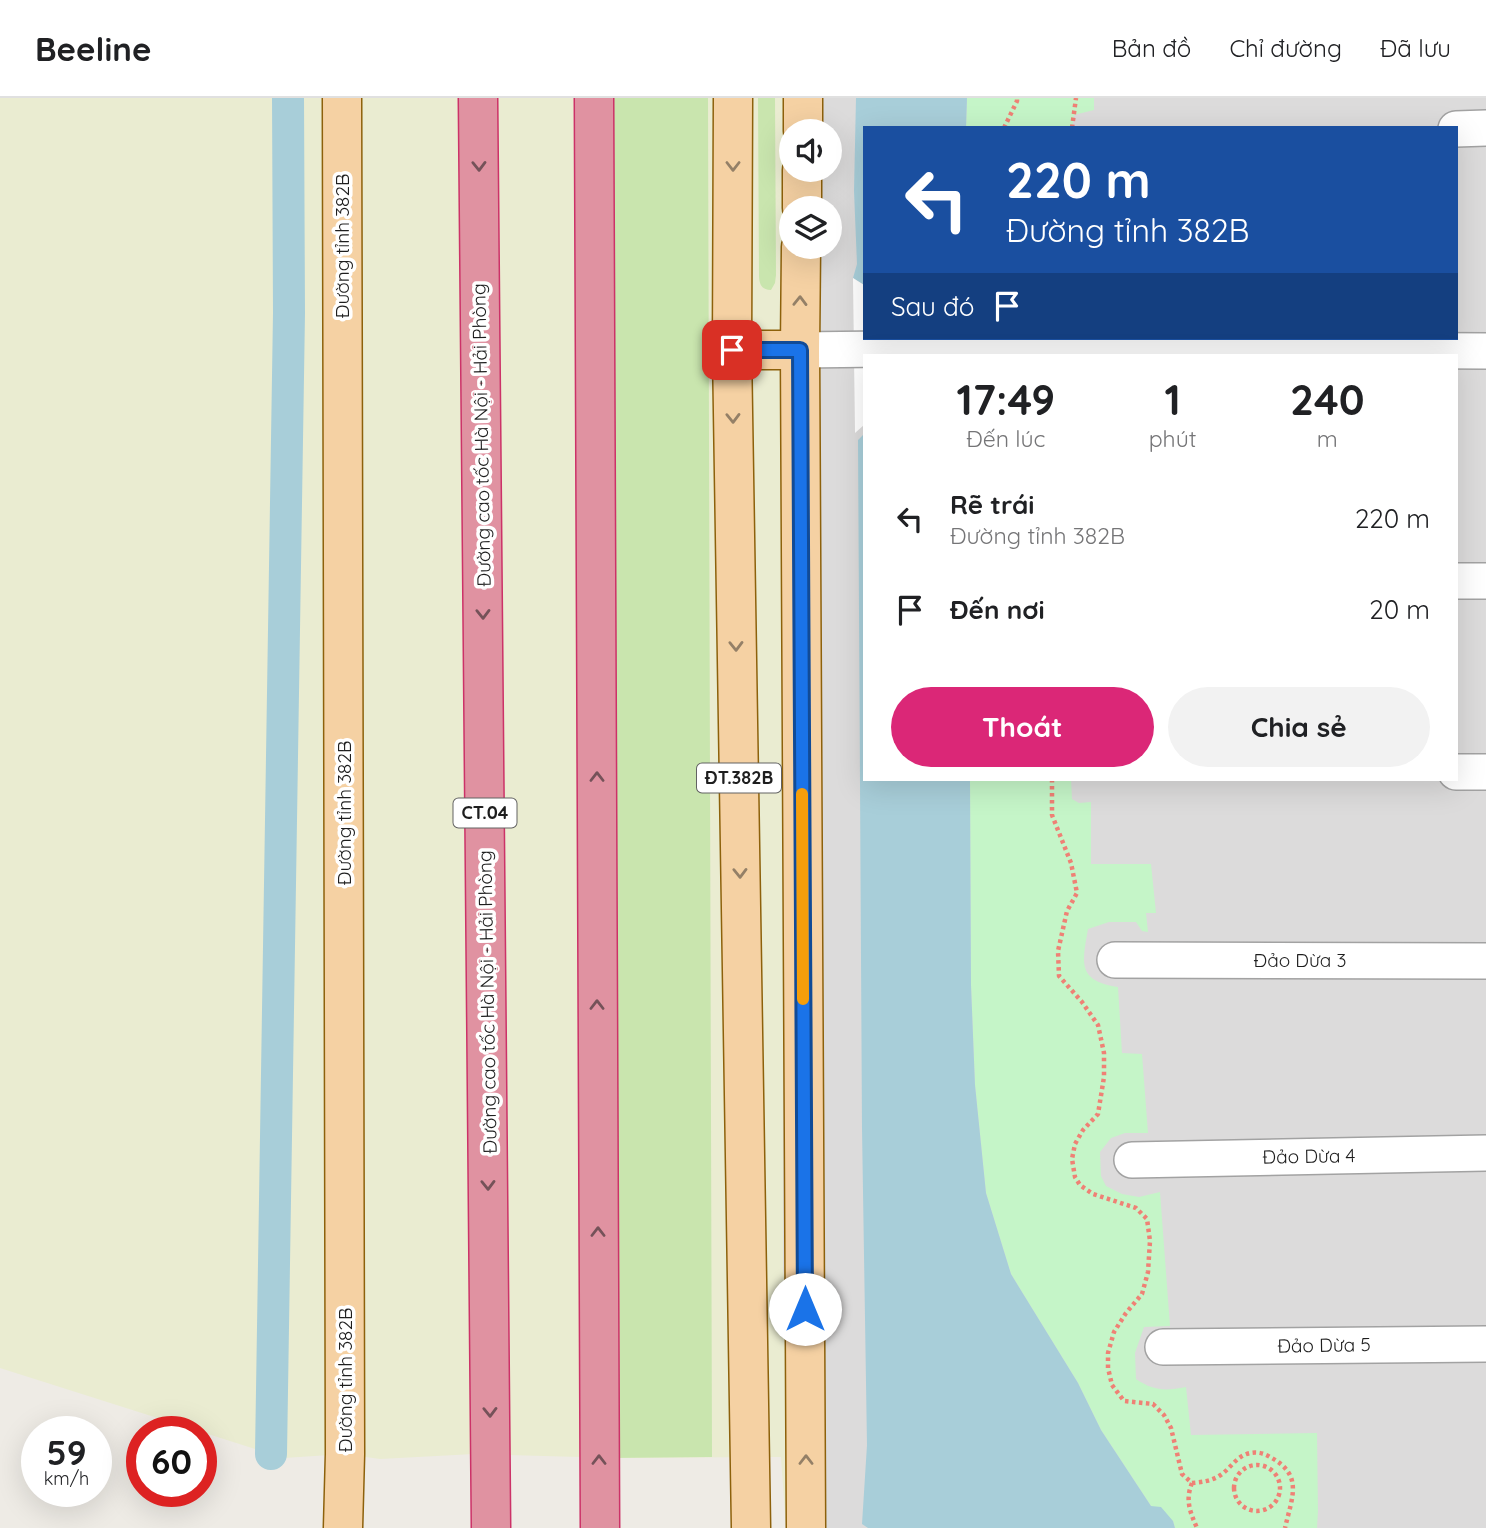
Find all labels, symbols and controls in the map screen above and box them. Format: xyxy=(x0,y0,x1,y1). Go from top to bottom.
text: Beeline xyxy=(35,28,151,69)
text: Bản đồ xyxy=(1112,33,1191,63)
text: Chỉ đường xyxy=(1229,33,1342,63)
text: Đã lưu xyxy=(1380,33,1451,63)
map controls xyxy=(779,119,842,259)
button: sound xyxy=(779,119,842,182)
text: 220 m xyxy=(1006,149,1151,210)
icon: left xyxy=(891,154,982,245)
one-way arrow xyxy=(471,161,487,172)
one-way arrow xyxy=(725,161,741,172)
street label: Đường tỉnh 382B xyxy=(330,174,354,318)
button: layers xyxy=(779,196,842,259)
text: Đường tỉnh 382B xyxy=(1006,210,1249,250)
street label: Đường cao tốc Hà Nội - Hải Phòng xyxy=(466,283,496,587)
icon: arrive xyxy=(988,287,1026,325)
text: Sau đó xyxy=(891,290,974,323)
one-way arrow xyxy=(793,296,808,307)
pin xyxy=(702,320,762,380)
icon: arrive xyxy=(713,331,751,369)
text: 17:49 xyxy=(957,373,1055,426)
text: 1 xyxy=(1164,373,1181,426)
text: 240 xyxy=(1290,373,1364,426)
one-way arrow xyxy=(725,413,741,424)
text: Đến lúc xyxy=(966,424,1045,453)
text: phút xyxy=(1149,424,1197,453)
text: m xyxy=(1317,424,1338,453)
text: Rẽ trái xyxy=(950,488,1034,521)
icon: left xyxy=(891,500,929,538)
text: 220 m xyxy=(1355,502,1430,535)
text: Đường tỉnh 382B xyxy=(950,521,1125,550)
icon: arrive xyxy=(891,591,929,629)
text: Đến nơi xyxy=(950,593,1045,626)
text: 20 m xyxy=(1369,593,1430,626)
one-way arrow xyxy=(475,609,491,620)
one-way arrow xyxy=(729,640,744,651)
button: Thoát xyxy=(891,687,1154,767)
button: Chia sẻ xyxy=(1168,687,1430,767)
street label: Đường tỉnh 382B xyxy=(332,741,356,885)
road number: ĐT.382B xyxy=(697,764,781,792)
one-way arrow xyxy=(589,772,605,782)
road number: CT.04 xyxy=(454,798,516,828)
street label: Đường cao tốc Hà Nội - Hải Phòng xyxy=(472,850,502,1154)
one-way arrow xyxy=(732,868,748,879)
street label: Đảo Dừa 3 xyxy=(1254,948,1346,972)
one-way arrow xyxy=(589,999,605,1010)
street label: Đảo Dừa 4 xyxy=(1262,1143,1356,1169)
one-way arrow xyxy=(480,1180,496,1190)
one-way arrow xyxy=(590,1227,606,1237)
position arrow xyxy=(768,1272,842,1346)
street label: Đường tỉnh 382B xyxy=(333,1308,357,1452)
street label: Đảo Dừa 5 xyxy=(1277,1332,1371,1358)
one-way arrow xyxy=(483,1407,498,1418)
speed limit sign: 60 xyxy=(126,1416,217,1507)
text: 59 xyxy=(46,1430,87,1474)
one-way arrow xyxy=(591,1454,607,1465)
one-way arrow xyxy=(798,1454,814,1465)
text: km/h xyxy=(44,1467,89,1490)

